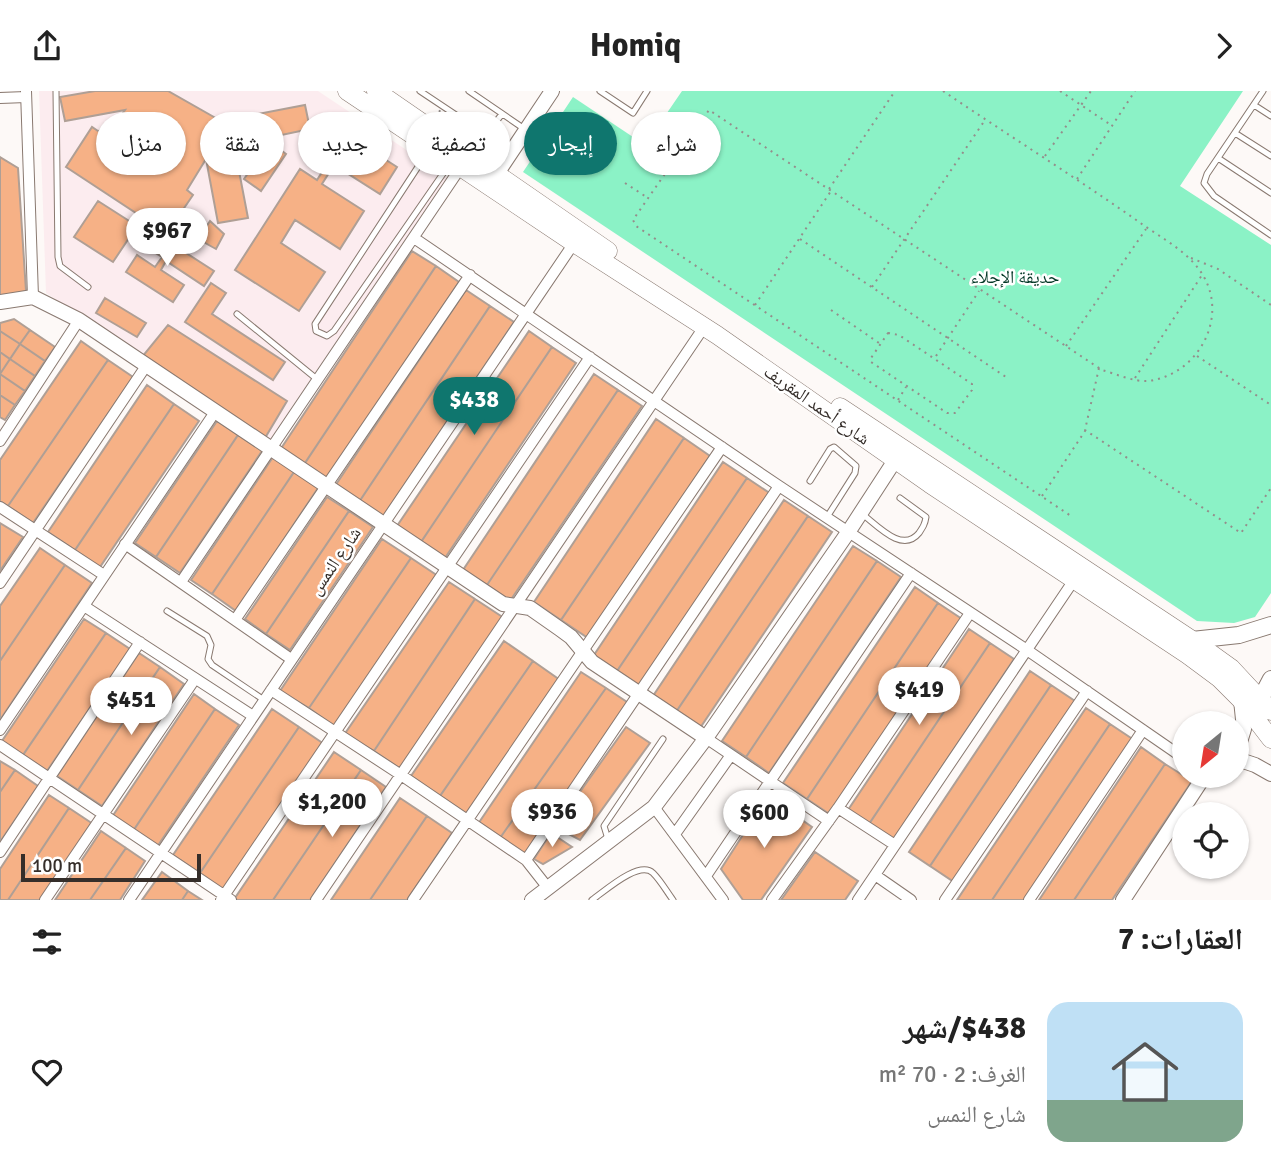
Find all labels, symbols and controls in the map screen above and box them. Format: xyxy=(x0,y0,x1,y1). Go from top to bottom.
text: Homiq xyxy=(590,26,681,65)
icon: share xyxy=(28,27,66,65)
icon: forward xyxy=(1205,27,1243,65)
chip: منزل xyxy=(96,112,186,175)
chip: شقة xyxy=(200,112,284,175)
chip: جديد xyxy=(298,112,392,175)
chip: تصفية xyxy=(406,112,510,175)
chip: إيجار xyxy=(524,112,617,175)
chip: شراء xyxy=(631,112,721,175)
pin: $967 xyxy=(126,209,208,268)
text: $967 xyxy=(142,216,192,245)
park label: حديقة الإجلاء xyxy=(970,266,1060,288)
street label: شارع أحمد المقريف xyxy=(760,360,874,450)
pin: $438 xyxy=(433,377,515,437)
text: $438 xyxy=(449,385,499,414)
street label: شارع النمس xyxy=(304,523,366,599)
pin: $419 xyxy=(878,667,960,727)
text: $419 xyxy=(894,675,944,704)
pin: $451 xyxy=(90,677,172,737)
text: $451 xyxy=(106,685,156,714)
north arrow xyxy=(1172,711,1250,787)
map controls xyxy=(1172,711,1249,879)
pin: $1,200 xyxy=(275,779,389,839)
text: $1,200 xyxy=(298,787,366,816)
pin: $936 xyxy=(511,789,593,849)
pin: $600 xyxy=(723,791,805,850)
text: $936 xyxy=(527,797,577,826)
text: $600 xyxy=(739,798,789,827)
button: locate xyxy=(1172,802,1249,879)
scale bar xyxy=(21,851,201,883)
text: 100 m xyxy=(32,854,82,878)
text: العقارات: 7 xyxy=(1118,921,1243,958)
icon: filters xyxy=(28,923,66,961)
text: $438/شهر xyxy=(903,1010,1026,1047)
icon: home xyxy=(1103,1030,1187,1114)
icon: heart xyxy=(28,1053,66,1091)
text: الغرف: 2 · 70 m² xyxy=(879,1060,1026,1089)
text: شارع النمس xyxy=(927,1100,1026,1129)

